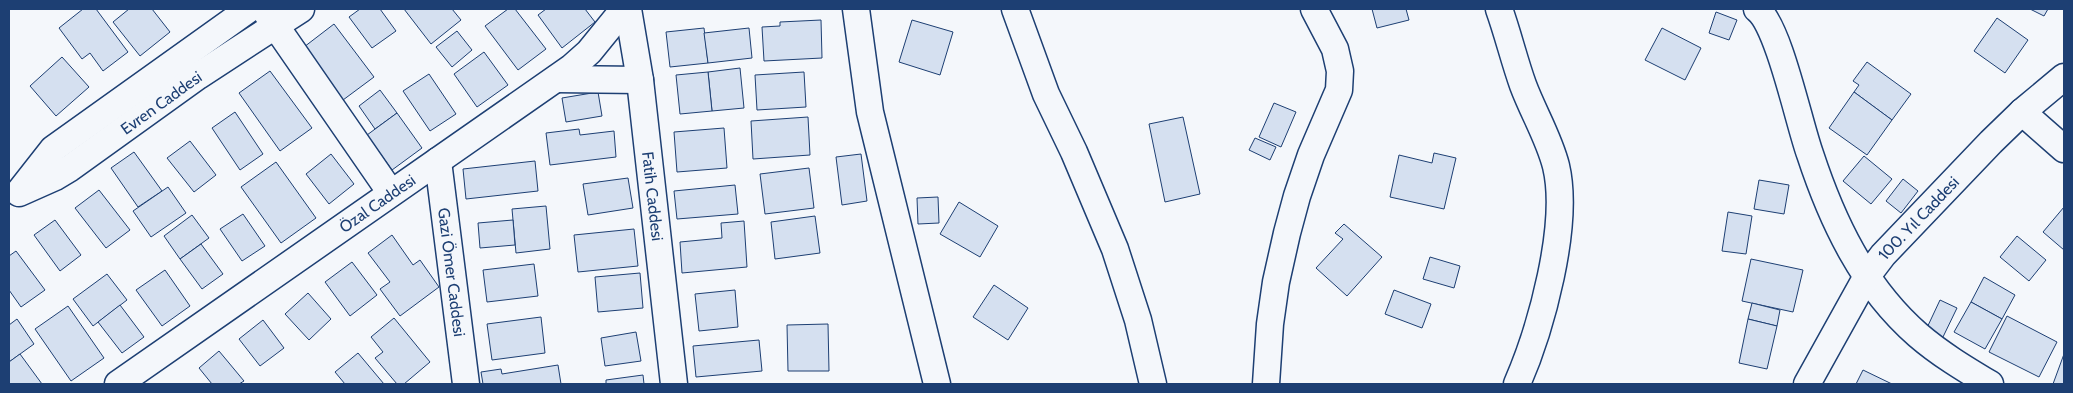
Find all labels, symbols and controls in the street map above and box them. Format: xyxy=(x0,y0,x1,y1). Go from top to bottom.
street label: Evren Caddesi xyxy=(117,67,205,138)
street label: Fatih Caddesi xyxy=(639,151,667,242)
street label: Özal Caddesi xyxy=(335,170,419,236)
street label: 100. Yıl Caddesi xyxy=(1874,172,1963,263)
street label: Gazi Ömer Caddesi xyxy=(434,207,469,338)

